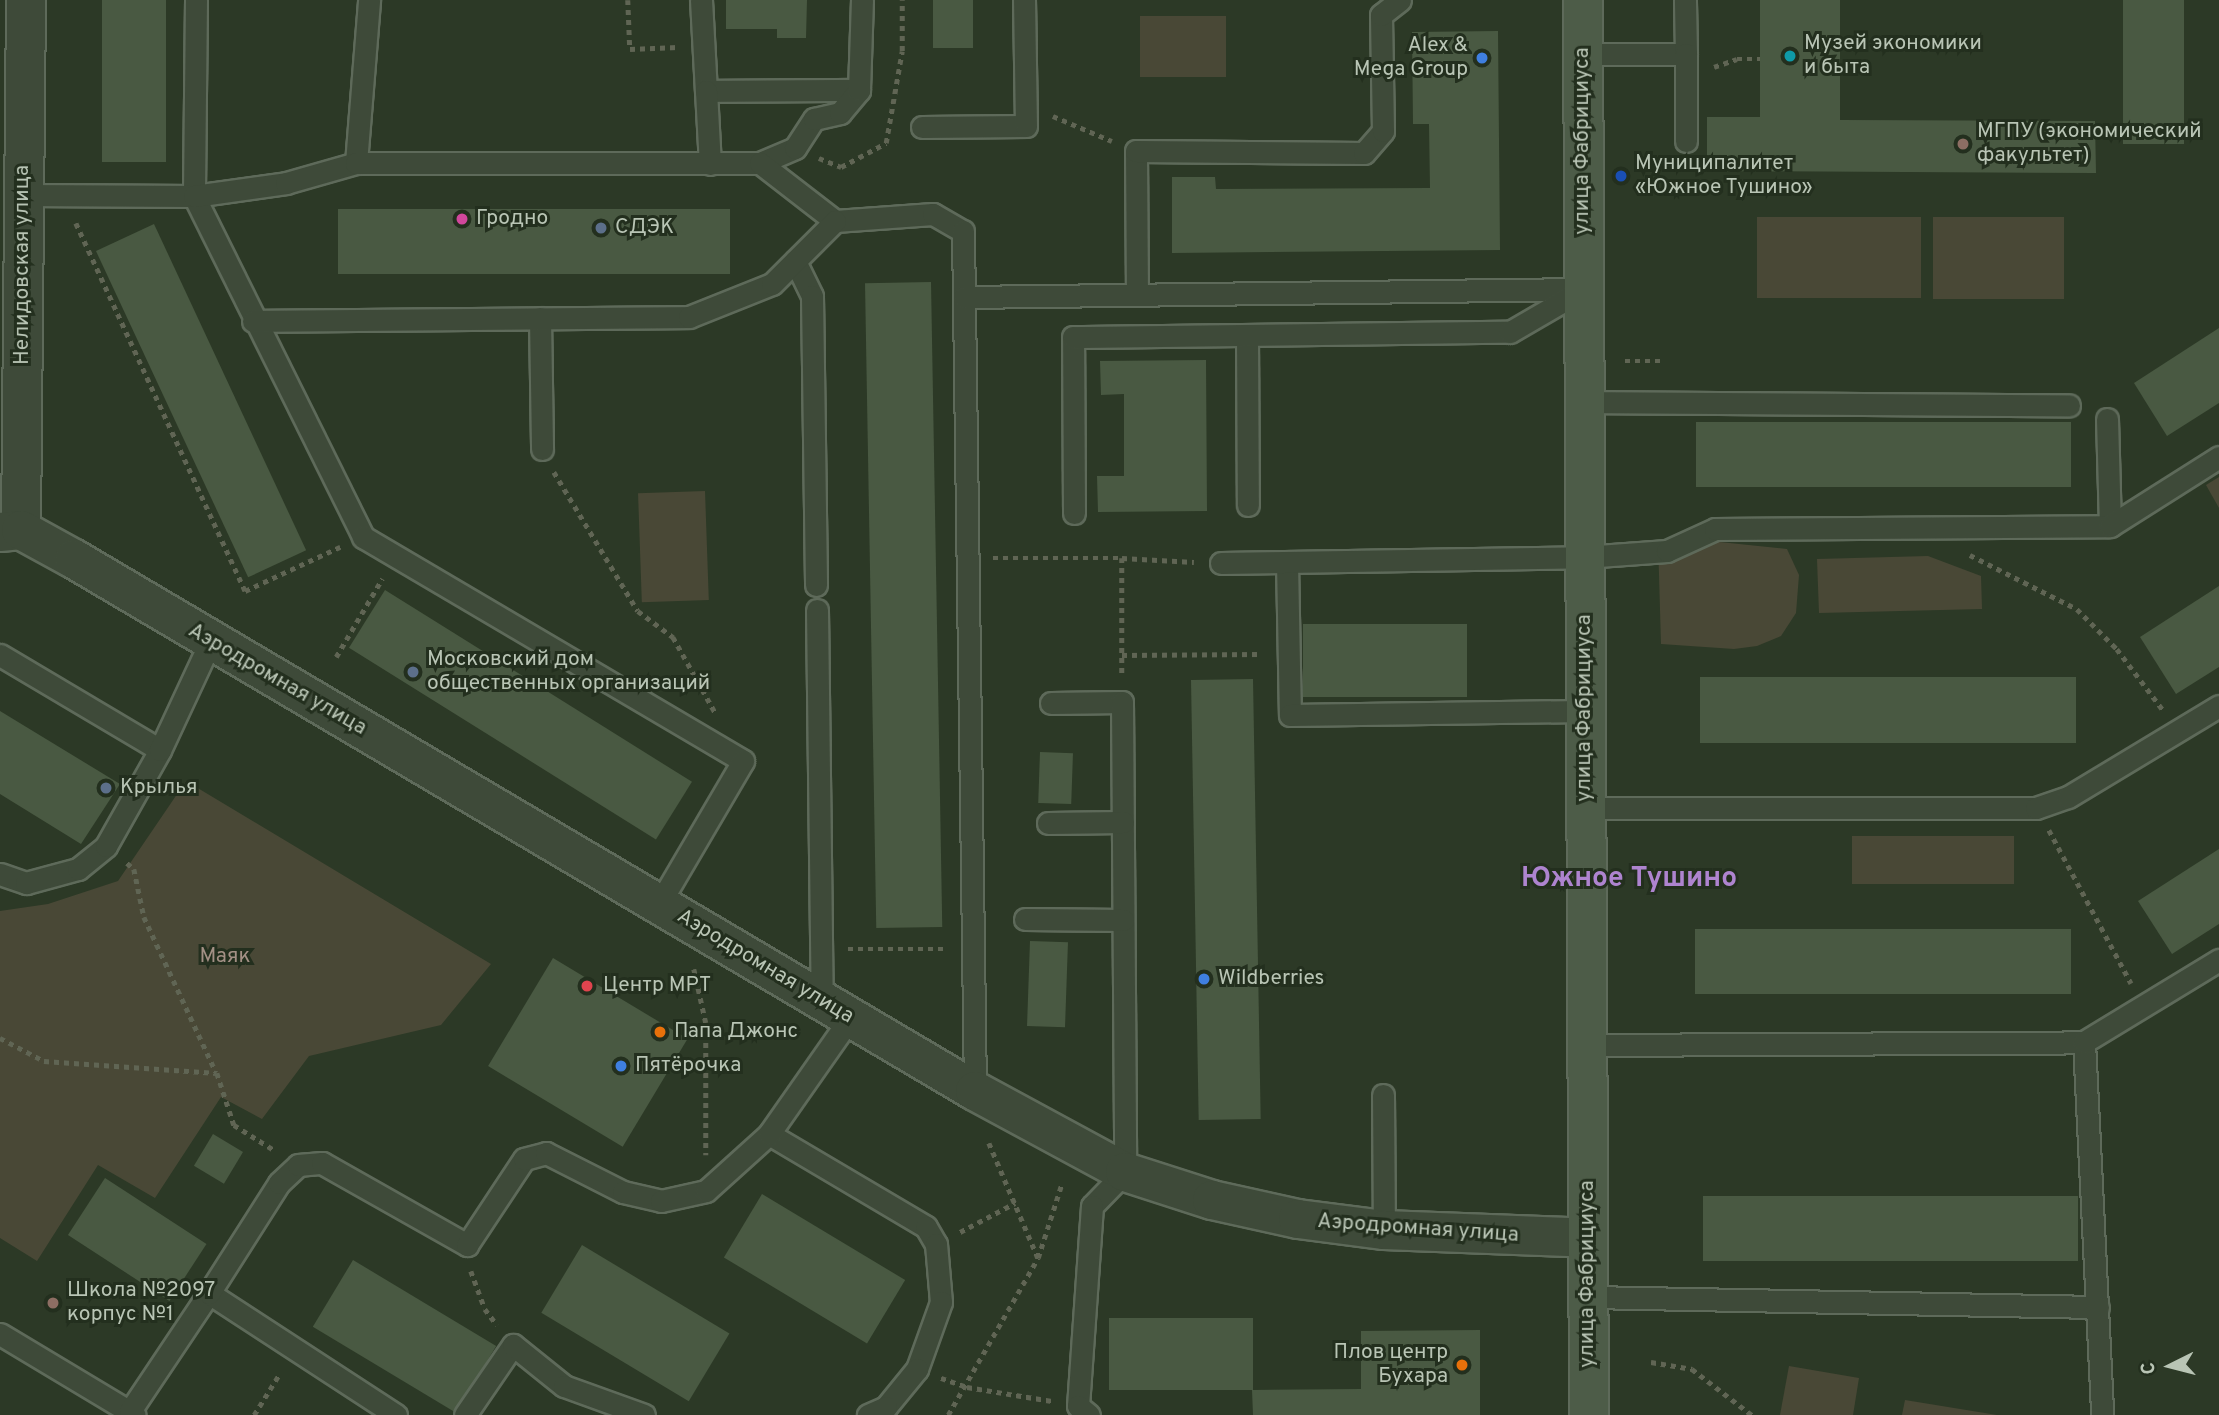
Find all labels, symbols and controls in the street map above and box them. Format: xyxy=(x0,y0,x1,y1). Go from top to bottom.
place label: Музей экономики и быта xyxy=(1804,31,1982,81)
place label: Alex & Mega Group xyxy=(1354,33,1468,83)
street label: улица Фабрициуса xyxy=(1570,47,1596,235)
marker: Музей экономики и быта xyxy=(1782,48,1798,64)
marker: Alex & Mega Group xyxy=(1474,50,1490,66)
place label: МГПУ (экономический факультет) xyxy=(1977,119,2203,169)
marker: МГПУ (экономический факультет) xyxy=(1955,136,1971,152)
place label: Муниципалитет «Южное Тушино» xyxy=(1635,151,1813,201)
street label: Нелидовская улица xyxy=(10,165,36,365)
marker: Муниципалитет «Южное Тушино» xyxy=(1613,168,1629,184)
place label: Гродно xyxy=(476,206,548,232)
marker: Гродно xyxy=(454,211,470,227)
place label: СДЭК xyxy=(615,215,674,241)
marker: СДЭК xyxy=(593,220,609,236)
street label: улица Фабрициуса xyxy=(1572,614,1598,802)
street label: Аэродромная улица xyxy=(183,619,371,741)
place label: Московский дом общественных организаций xyxy=(427,647,710,697)
marker: Московский дом общественных организаций xyxy=(405,664,421,680)
place label: Крылья xyxy=(120,775,198,801)
marker: Крылья xyxy=(98,780,114,796)
district label: Южное Тушино xyxy=(1521,862,1737,896)
street label: Аэродромная улица xyxy=(672,904,858,1030)
park label: Маяк xyxy=(199,944,251,970)
place label: Wildberries xyxy=(1218,966,1324,992)
marker: Wildberries xyxy=(1196,971,1212,987)
place label: Центр МРТ xyxy=(603,973,711,999)
marker: Центр МРТ xyxy=(577,976,597,996)
place label: Папа Джонс xyxy=(674,1019,798,1045)
marker: Папа Джонс xyxy=(652,1024,668,1040)
place label: Пятёрочка xyxy=(635,1053,741,1079)
marker: Пятёрочка xyxy=(613,1058,629,1074)
street label: улица Фабрициуса xyxy=(1575,1180,1601,1368)
street label: Аэродромная улица xyxy=(1317,1209,1519,1249)
place label: Школа №2097 корпус №1 xyxy=(67,1278,215,1328)
marker: Школа №2097 корпус №1 xyxy=(45,1295,61,1311)
north arrow xyxy=(2135,1331,2205,1401)
place label: Плов центр Бухара xyxy=(1333,1340,1448,1390)
marker: Плов центр Бухара xyxy=(1454,1357,1470,1373)
text: С xyxy=(2137,1361,2162,1375)

